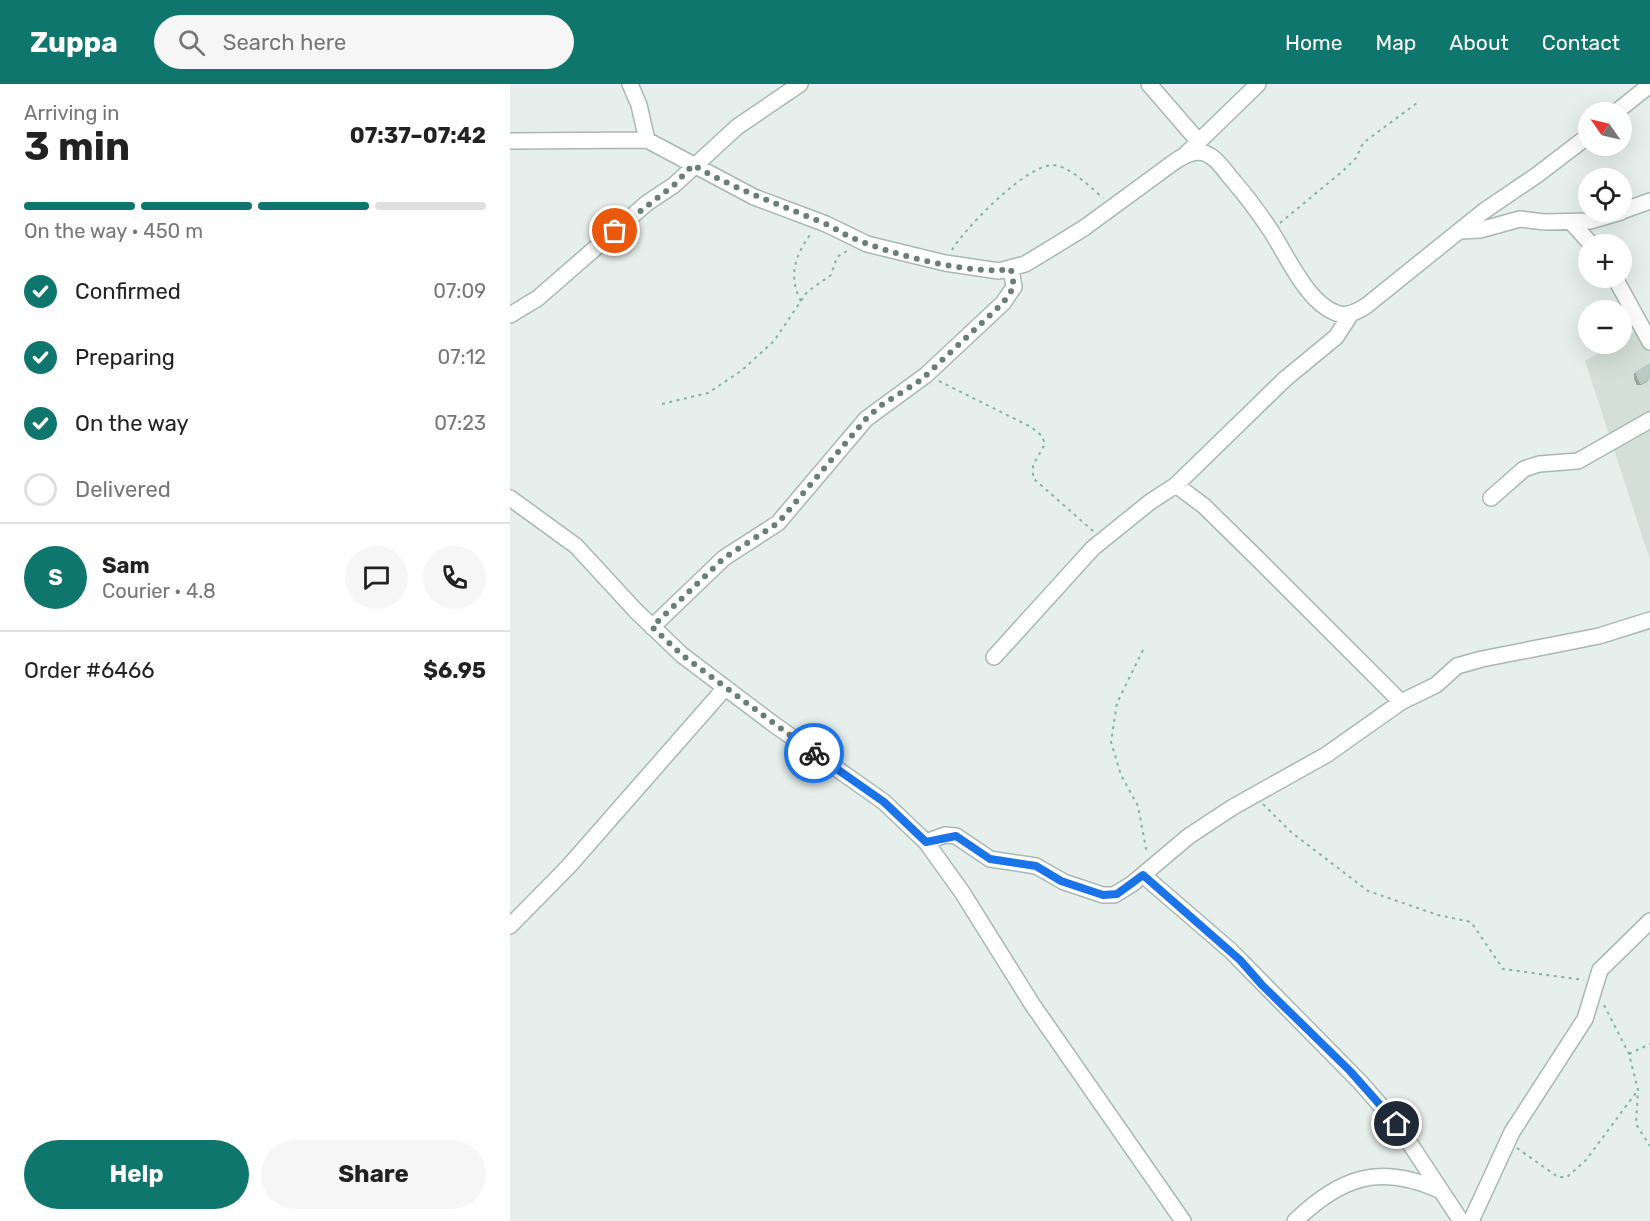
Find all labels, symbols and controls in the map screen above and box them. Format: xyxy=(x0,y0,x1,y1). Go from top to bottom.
search box xyxy=(154,15,574,69)
text: Zuppa xyxy=(30,26,118,59)
icon: search xyxy=(175,26,208,59)
text: Search here xyxy=(223,29,346,56)
text: Home xyxy=(1285,30,1342,55)
text: Map xyxy=(1375,30,1416,55)
text: About xyxy=(1449,30,1509,55)
text: Contact xyxy=(1542,30,1620,55)
text: Arriving in xyxy=(24,101,119,125)
north arrow xyxy=(1578,102,1632,156)
map controls xyxy=(1578,102,1632,354)
text: 07:37–07:42 xyxy=(350,122,486,149)
text: 3 min xyxy=(24,124,130,170)
button: locate xyxy=(1578,168,1632,222)
pin xyxy=(589,205,640,256)
icon: bag xyxy=(598,214,631,247)
text: On the way · 450 m xyxy=(24,219,203,243)
button: + xyxy=(1578,234,1632,288)
icon: check xyxy=(24,275,57,308)
text: Confirmed xyxy=(75,278,181,305)
text: 07:09 xyxy=(433,279,486,303)
button: − xyxy=(1578,300,1632,354)
icon: check xyxy=(24,341,57,374)
text: Preparing xyxy=(75,344,175,371)
text: 07:12 xyxy=(438,345,486,369)
icon: check xyxy=(24,407,57,440)
text: On the way xyxy=(75,410,189,437)
text: 07:23 xyxy=(434,411,486,435)
text: Delivered xyxy=(75,476,171,503)
button: chat xyxy=(345,546,408,609)
button: phone xyxy=(423,546,486,609)
text: Sam xyxy=(102,552,150,579)
text: S xyxy=(48,564,63,591)
text: Courier · 4.8 xyxy=(102,579,216,603)
text: Order #6466 xyxy=(24,657,154,684)
text: $6.95 xyxy=(423,657,486,684)
courier xyxy=(784,723,844,783)
icon: bike xyxy=(798,737,831,770)
pin xyxy=(1371,1098,1422,1149)
icon: home xyxy=(1380,1107,1413,1140)
button: Help xyxy=(24,1140,249,1209)
button: Share xyxy=(261,1140,486,1209)

